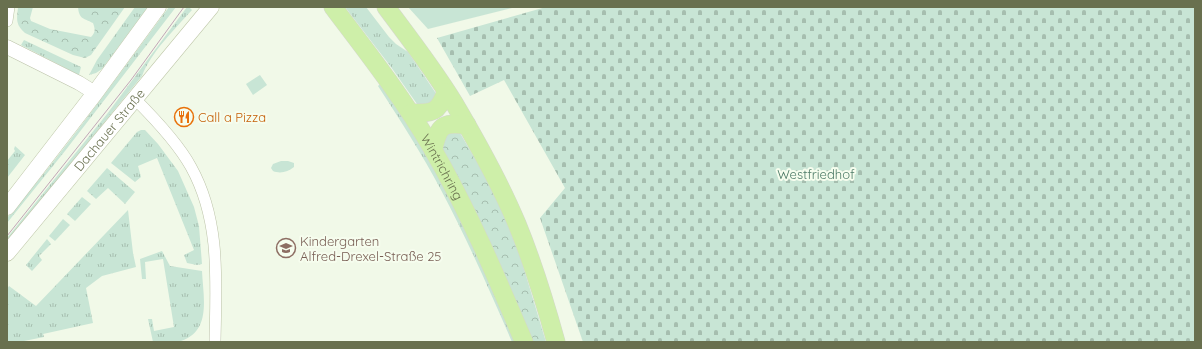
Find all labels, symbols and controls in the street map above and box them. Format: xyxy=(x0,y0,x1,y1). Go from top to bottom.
street label: Dachauer Straße xyxy=(70,85,148,174)
restaurant icon: Call a Pizza xyxy=(173,106,195,128)
place label: Call a Pizza xyxy=(198,109,266,125)
street label: Wintrichring xyxy=(418,131,467,203)
park label: Westfriedhof xyxy=(777,166,855,182)
place label: Kindergarten Alfred-Drexel-Straße 25 xyxy=(300,233,441,264)
school or university icon: Kindergarten Alfred-Drexel-Straße 25 xyxy=(275,237,297,259)

